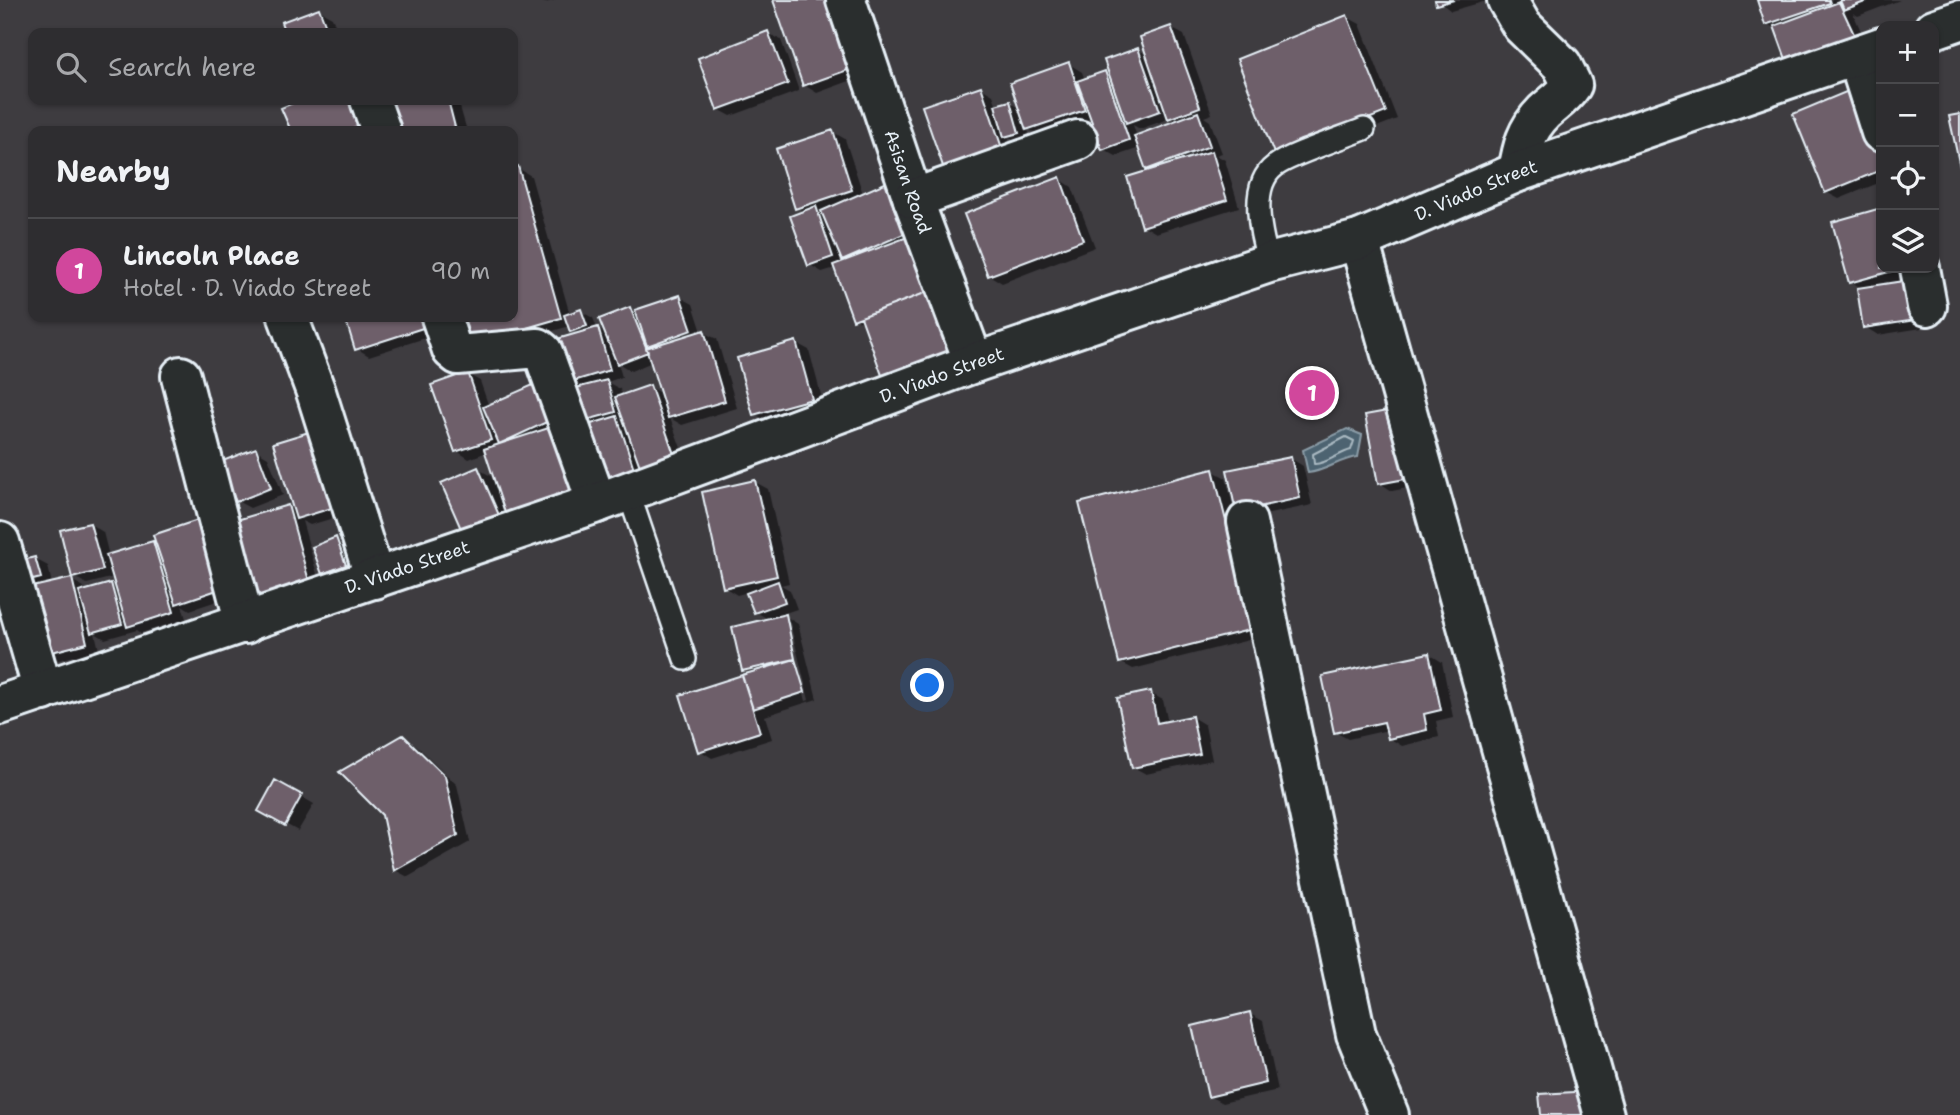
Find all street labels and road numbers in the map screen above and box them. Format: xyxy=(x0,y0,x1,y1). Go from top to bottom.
street label: Asisan Road xyxy=(879,127,937,237)
street label: D. Viado Street xyxy=(1411,154,1540,227)
street label: D. Viado Street xyxy=(876,342,1007,409)
street label: D. Viado Street xyxy=(342,535,473,599)

